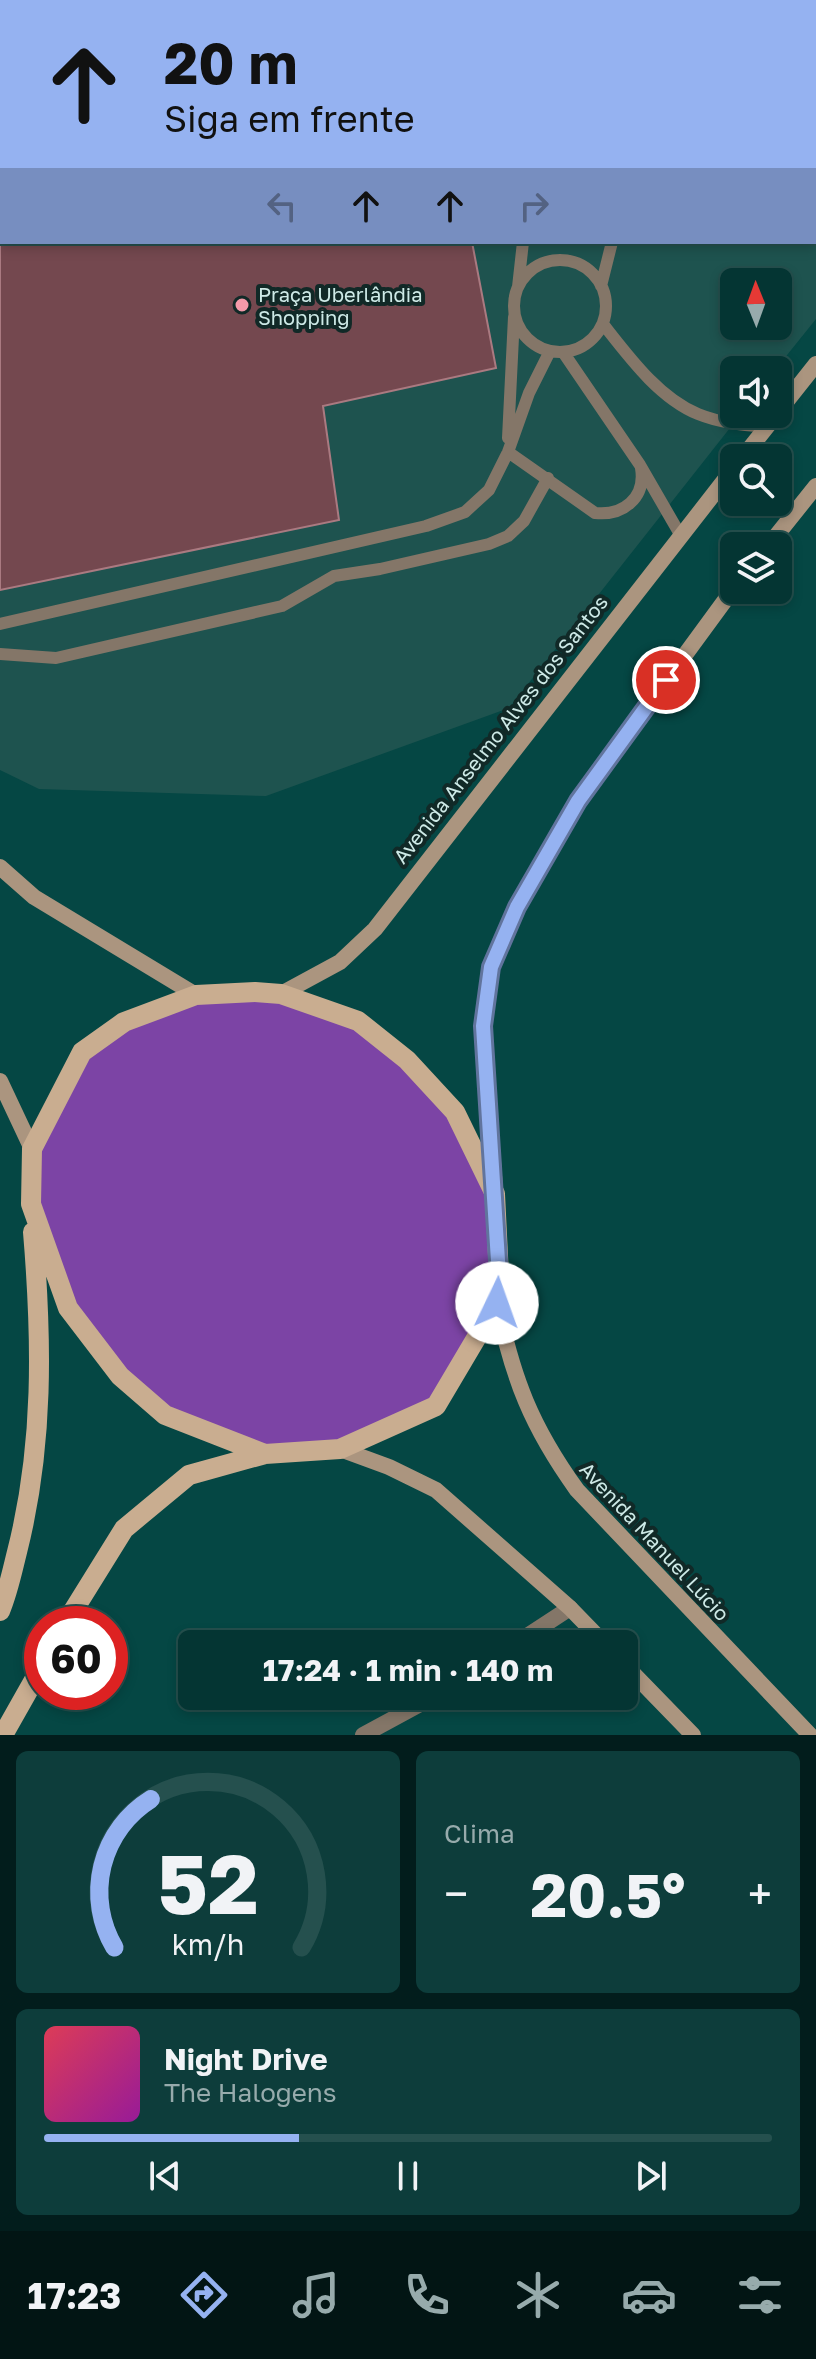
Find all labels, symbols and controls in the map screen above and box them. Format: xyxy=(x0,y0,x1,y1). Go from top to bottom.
text: 20 m xyxy=(164,29,298,96)
icon: ahead xyxy=(32,32,136,136)
text: Siga em frente xyxy=(164,97,415,140)
icon: left xyxy=(260,184,304,228)
icon: ahead xyxy=(344,184,388,228)
icon: ahead xyxy=(428,184,472,228)
icon: right xyxy=(512,184,556,228)
north arrow xyxy=(720,268,792,340)
map controls xyxy=(720,268,792,604)
place label: Praça Uberlândia Shopping xyxy=(258,282,422,329)
marker: Praça Uberlândia Shopping xyxy=(233,296,251,314)
button: sound xyxy=(720,356,792,428)
button: search xyxy=(720,444,792,516)
button: layers xyxy=(720,532,792,604)
street label: Avenida Anselmo Alves dos Santos xyxy=(388,590,612,868)
pin xyxy=(632,646,700,714)
icon: arrive xyxy=(644,658,688,702)
position arrow xyxy=(455,1261,539,1345)
street label: Avenida Manuel Lúcio xyxy=(575,1457,735,1625)
speed limit sign: 60 xyxy=(24,1606,128,1710)
text: 17:24 · 1 min · 140 m xyxy=(263,1652,553,1688)
text: Clima xyxy=(444,1818,515,1849)
text: 52 xyxy=(157,1832,259,1932)
text: 20.5° xyxy=(531,1858,685,1930)
text: − xyxy=(444,1867,468,1920)
text: + xyxy=(748,1867,772,1920)
text: km/h xyxy=(172,1927,244,1961)
text: Night Drive xyxy=(164,2041,328,2077)
text: The Halogens xyxy=(164,2077,337,2108)
icon: previous xyxy=(143,2154,187,2198)
icon: pause xyxy=(386,2154,430,2198)
icon: next xyxy=(629,2154,673,2198)
icon: directions xyxy=(176,2267,232,2323)
icon: music xyxy=(288,2267,344,2323)
icon: phone xyxy=(399,2267,455,2323)
icon: climate xyxy=(510,2267,566,2323)
icon: car xyxy=(621,2267,677,2323)
icon: filters xyxy=(732,2267,788,2323)
text: 17:23 xyxy=(28,2274,121,2317)

